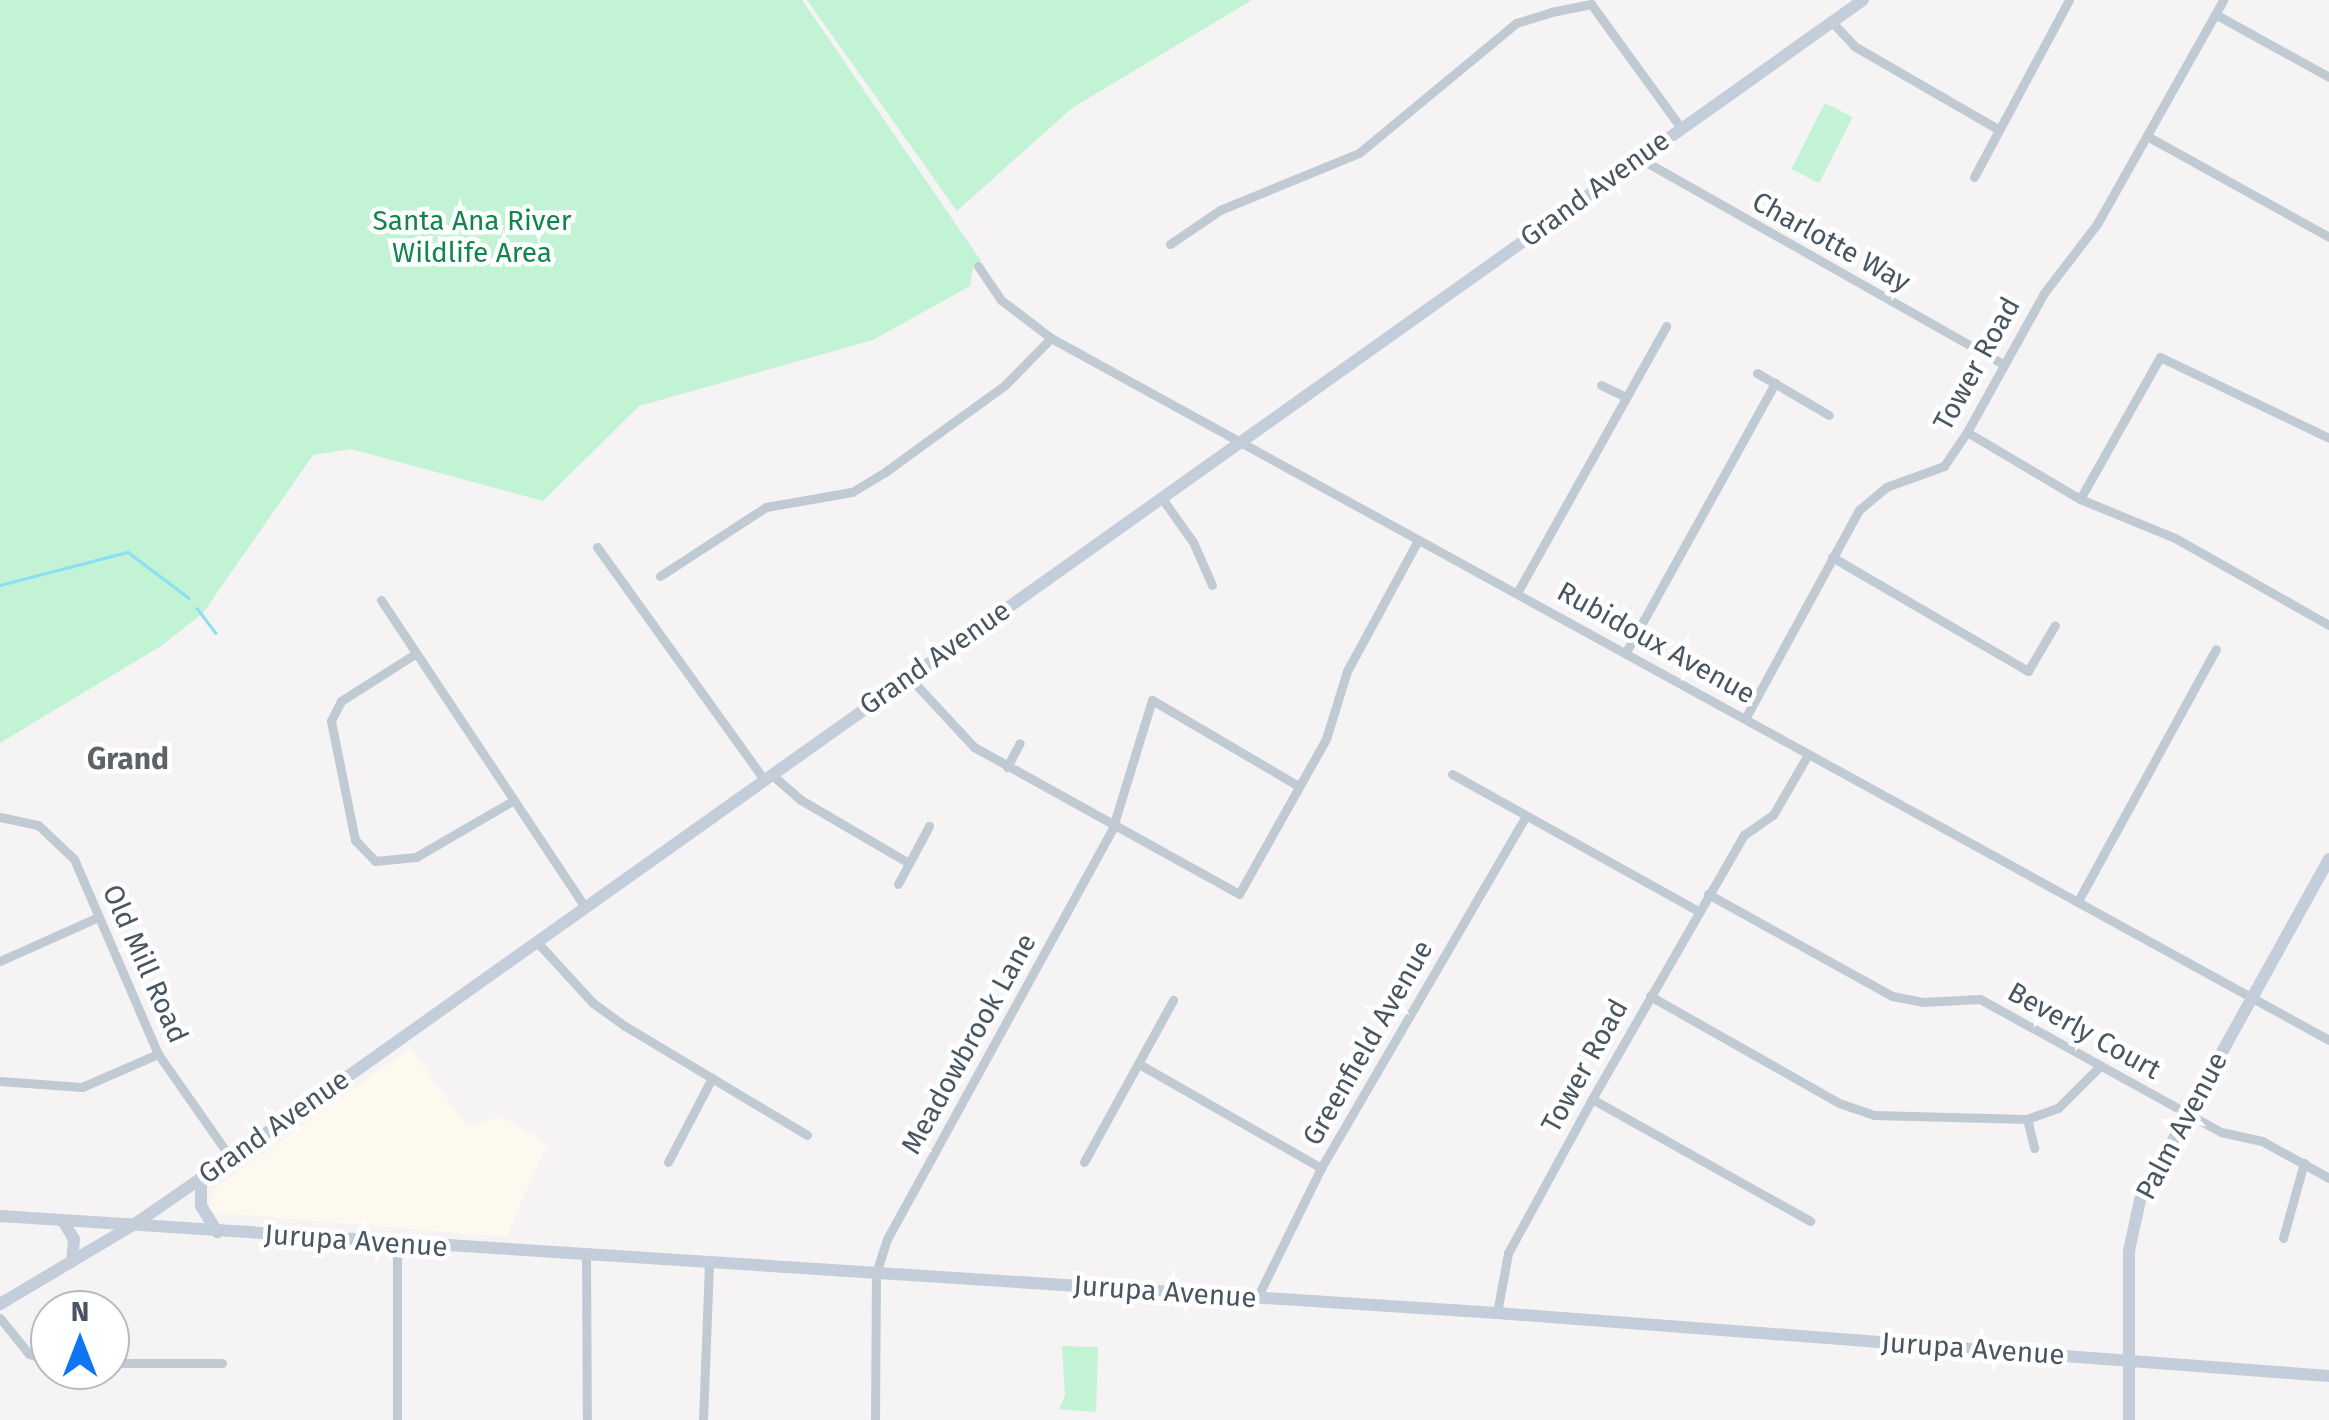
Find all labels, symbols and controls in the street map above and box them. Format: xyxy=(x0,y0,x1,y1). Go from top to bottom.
street label: Grand Avenue xyxy=(1514,124,1676,254)
street label: Charlotte Way xyxy=(1746,185,1916,299)
park label: Santa Ana River Wildlife Area xyxy=(372,204,572,270)
street label: Tower Road xyxy=(1927,291,2027,437)
street label: Rubidoux Avenue xyxy=(1551,575,1761,711)
street label: Grand Avenue xyxy=(853,594,1017,722)
district label: Grand xyxy=(87,741,169,777)
street label: Old Mill Road xyxy=(95,880,195,1048)
street label: Meadowbrook Lane xyxy=(894,928,1044,1160)
street label: Greenfield Avenue xyxy=(1296,935,1440,1151)
street label: Beverly Court xyxy=(2002,975,2166,1087)
street label: Tower Road xyxy=(1535,993,1635,1139)
street label: Palm Avenue xyxy=(2129,1046,2235,1206)
street label: Grand Avenue xyxy=(192,1063,356,1191)
street label: Jurupa Avenue xyxy=(263,1218,449,1264)
street label: Jurupa Avenue xyxy=(1072,1269,1258,1315)
north arrow xyxy=(30,1290,130,1390)
text: N xyxy=(71,1295,89,1328)
street label: Jurupa Avenue xyxy=(1880,1326,2066,1372)

